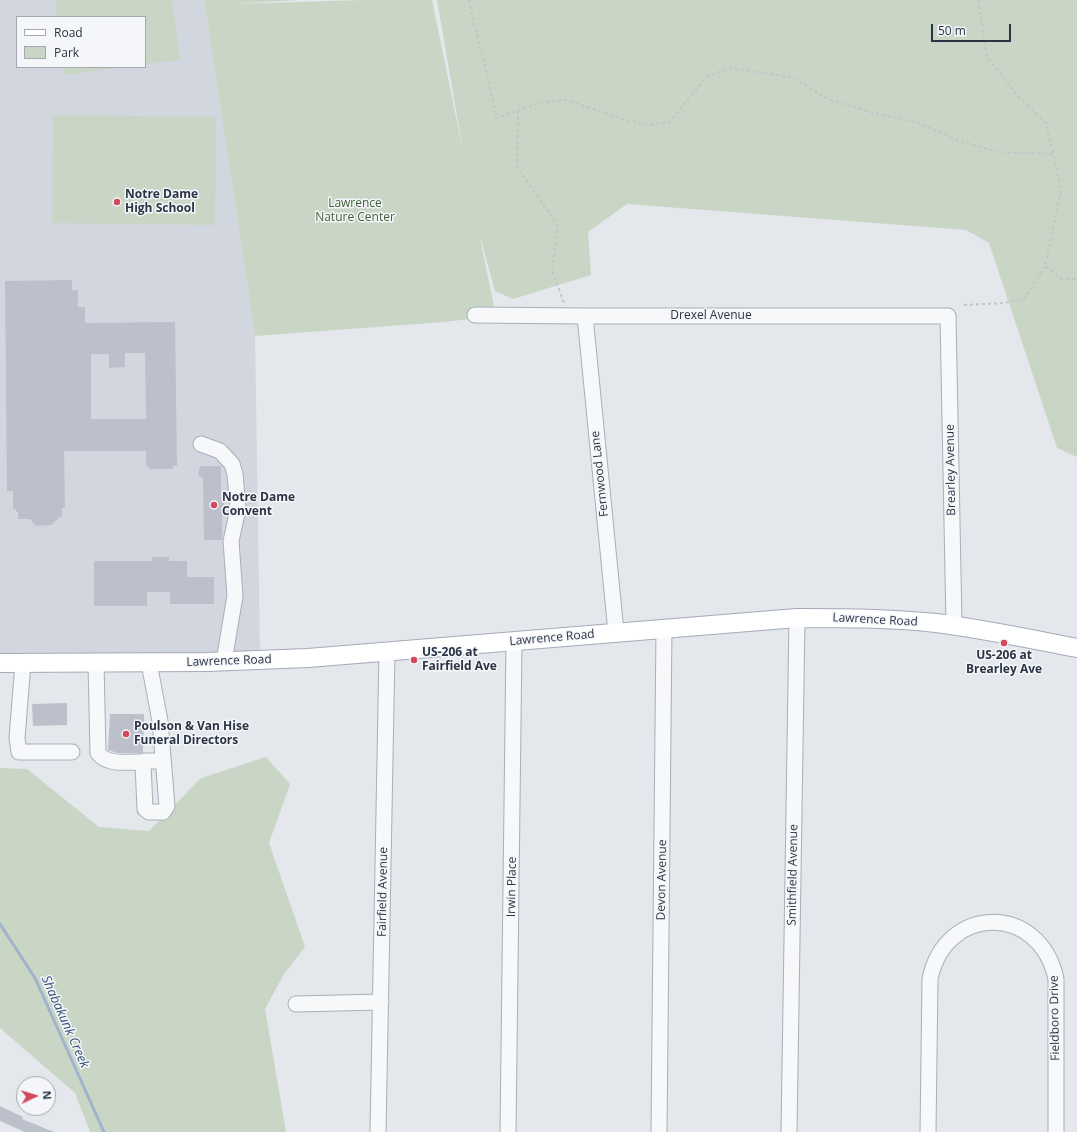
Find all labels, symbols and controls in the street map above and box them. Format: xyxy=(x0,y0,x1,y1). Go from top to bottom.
legend xyxy=(16,16,146,68)
scale bar xyxy=(933,16,1013,42)
text: 50 m xyxy=(938,22,966,39)
text: Road xyxy=(54,24,83,41)
text: Park xyxy=(54,44,79,61)
place label: Notre Dame High School xyxy=(125,188,198,216)
marker: Notre Dame High School xyxy=(112,197,122,207)
park label: Lawrence Nature Center xyxy=(315,197,395,225)
street label: Drexel Avenue xyxy=(670,309,752,323)
street label: Brearley Avenue xyxy=(943,424,959,516)
street label: Fernwood Lane xyxy=(588,430,612,518)
place label: Notre Dame Convent xyxy=(222,491,295,519)
marker: Notre Dame Convent xyxy=(209,500,219,510)
street label: Lawrence Road xyxy=(832,611,918,629)
street label: Lawrence Road xyxy=(509,627,595,649)
marker: US-206 at Brearley Ave xyxy=(999,638,1009,648)
place label: US-206 at Fairfield Ave xyxy=(422,646,497,674)
place label: US-206 at Brearley Ave xyxy=(966,649,1042,677)
street label: Lawrence Road xyxy=(186,652,272,670)
marker: US-206 at Fairfield Ave xyxy=(409,655,419,665)
place label: Poulson & Van Hise Funeral Directors xyxy=(134,720,249,748)
marker: Poulson & Van Hise Funeral Directors xyxy=(121,729,131,739)
street label: Smithfield Avenue xyxy=(785,824,801,926)
street label: Devon Avenue xyxy=(654,839,670,921)
street label: Fairfield Avenue xyxy=(375,847,391,937)
street label: Irwin Place xyxy=(504,857,520,917)
water label: Shabakunk Creek xyxy=(38,973,92,1071)
street label: Fieldboro Drive xyxy=(1047,975,1063,1061)
north arrow xyxy=(16,1076,56,1116)
text: N xyxy=(40,1090,55,1100)

